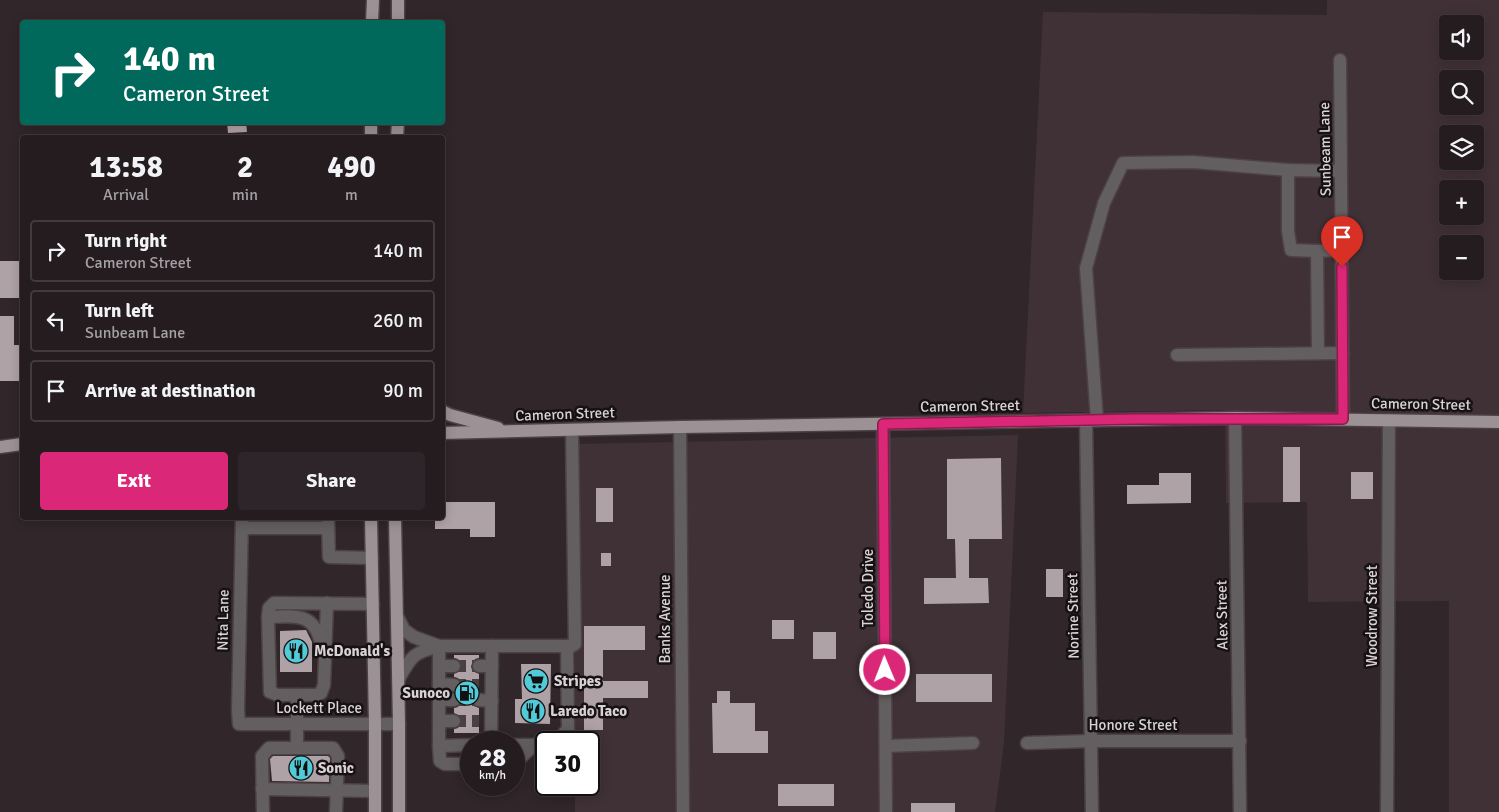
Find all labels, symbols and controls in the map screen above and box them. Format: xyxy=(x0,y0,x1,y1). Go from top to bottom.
map controls xyxy=(1439,15,1484,280)
button: sound xyxy=(1439,15,1484,60)
text: 140 m xyxy=(123,37,216,80)
icon: right xyxy=(40,40,105,105)
button: search xyxy=(1439,70,1484,115)
text: Cameron Street xyxy=(123,80,269,107)
street label: Sunbeam Lane xyxy=(1315,102,1335,196)
button: layers xyxy=(1439,125,1484,170)
text: 13:58 xyxy=(89,149,163,186)
text: 2 xyxy=(237,149,253,186)
text: 490 xyxy=(327,149,376,186)
button: + xyxy=(1439,180,1484,225)
text: Arrival xyxy=(103,185,149,205)
text: min xyxy=(232,185,258,205)
text: m xyxy=(345,185,358,205)
pin xyxy=(1321,216,1363,267)
icon: arrive xyxy=(1328,223,1356,251)
text: Turn right xyxy=(85,229,167,253)
button: − xyxy=(1439,235,1484,280)
icon: right xyxy=(42,237,70,265)
text: 140 m xyxy=(373,239,423,263)
text: Cameron Street xyxy=(85,253,191,273)
text: Turn left xyxy=(85,299,154,323)
icon: left xyxy=(42,307,70,335)
text: 260 m xyxy=(373,309,423,333)
text: Sunbeam Lane xyxy=(85,323,185,343)
icon: arrive xyxy=(42,377,70,405)
text: Arrive at destination xyxy=(85,379,256,403)
text: 90 m xyxy=(383,379,423,403)
street label: Cameron Street xyxy=(1371,394,1471,414)
street label: Cameron Street xyxy=(920,396,1020,416)
street label: Cameron Street xyxy=(515,403,615,425)
button: Exit xyxy=(40,452,228,510)
button: Share xyxy=(238,452,425,510)
street label: Toledo Drive xyxy=(859,549,877,627)
street label: Woodrow Street xyxy=(1363,565,1381,667)
street label: Norine Street xyxy=(1063,573,1083,659)
street label: Banks Avenue xyxy=(656,574,674,664)
street label: Alex Street xyxy=(1212,580,1232,650)
street label: Nita Lane xyxy=(213,589,233,651)
restaurant icon: McDonald's xyxy=(283,638,309,664)
place label: McDonald's xyxy=(314,642,391,660)
position arrow xyxy=(858,643,910,695)
supermarket icon: Stripes xyxy=(523,668,549,694)
place label: Stripes xyxy=(554,672,601,690)
fuel station icon: Sunoco xyxy=(454,680,480,706)
place label: Sunoco xyxy=(403,684,450,702)
restaurant icon: Laredo Taco xyxy=(520,698,546,724)
street label: Lockett Place xyxy=(276,699,362,717)
place label: Laredo Taco xyxy=(550,702,627,720)
street label: Honore Street xyxy=(1088,716,1178,734)
speed limit sign: 30 xyxy=(535,731,600,796)
text: 28 xyxy=(479,742,506,773)
restaurant icon: Sonic xyxy=(288,755,314,781)
place label: Sonic xyxy=(318,759,354,777)
text: km/h xyxy=(479,768,506,783)

